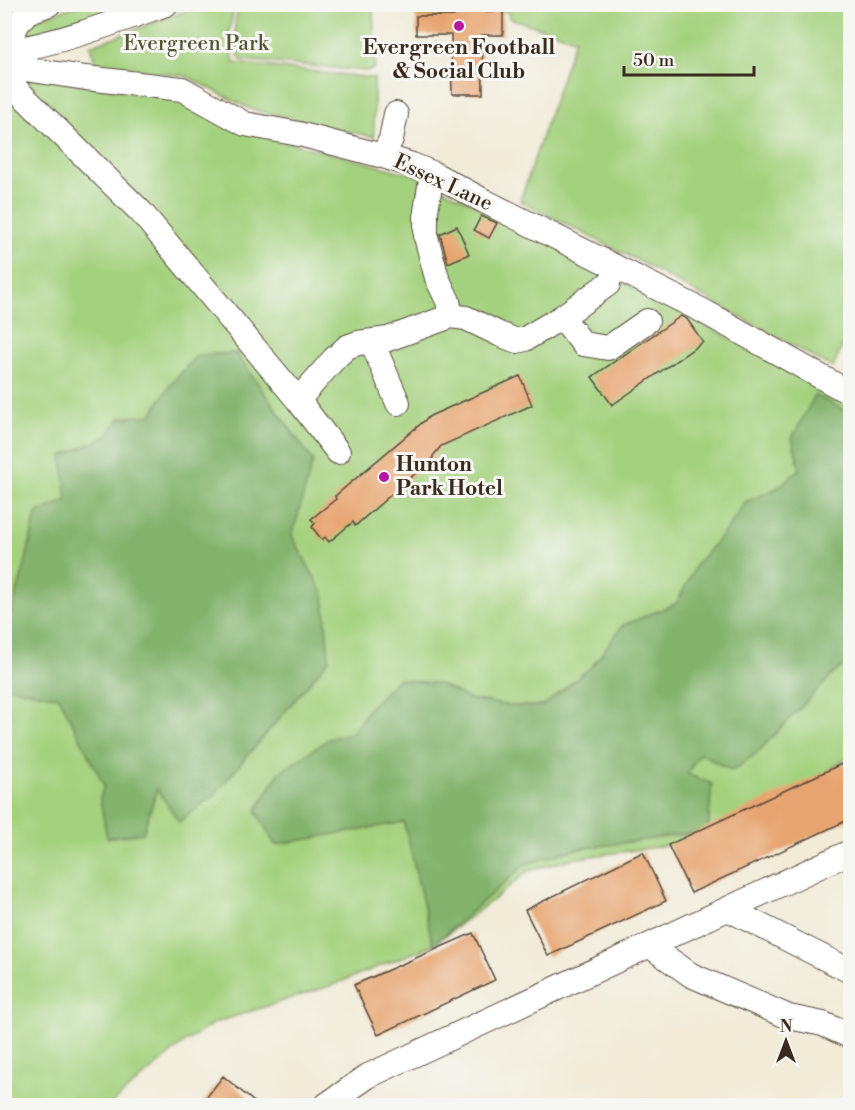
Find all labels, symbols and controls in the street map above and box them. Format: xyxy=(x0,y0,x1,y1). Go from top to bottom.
marker: Evergreen Football & Social Club xyxy=(452,19,466,33)
park label: Evergreen Park xyxy=(123,31,270,57)
place label: Evergreen Football & Social Club xyxy=(363,35,555,85)
scale bar xyxy=(624,39,754,77)
text: 50 m xyxy=(633,49,675,72)
street label: Essex Lane xyxy=(389,149,497,217)
place label: Hunton Park Hotel xyxy=(396,452,503,502)
marker: Hunton Park Hotel xyxy=(377,470,391,484)
north arrow xyxy=(756,1011,816,1071)
text: N xyxy=(780,1017,793,1037)

